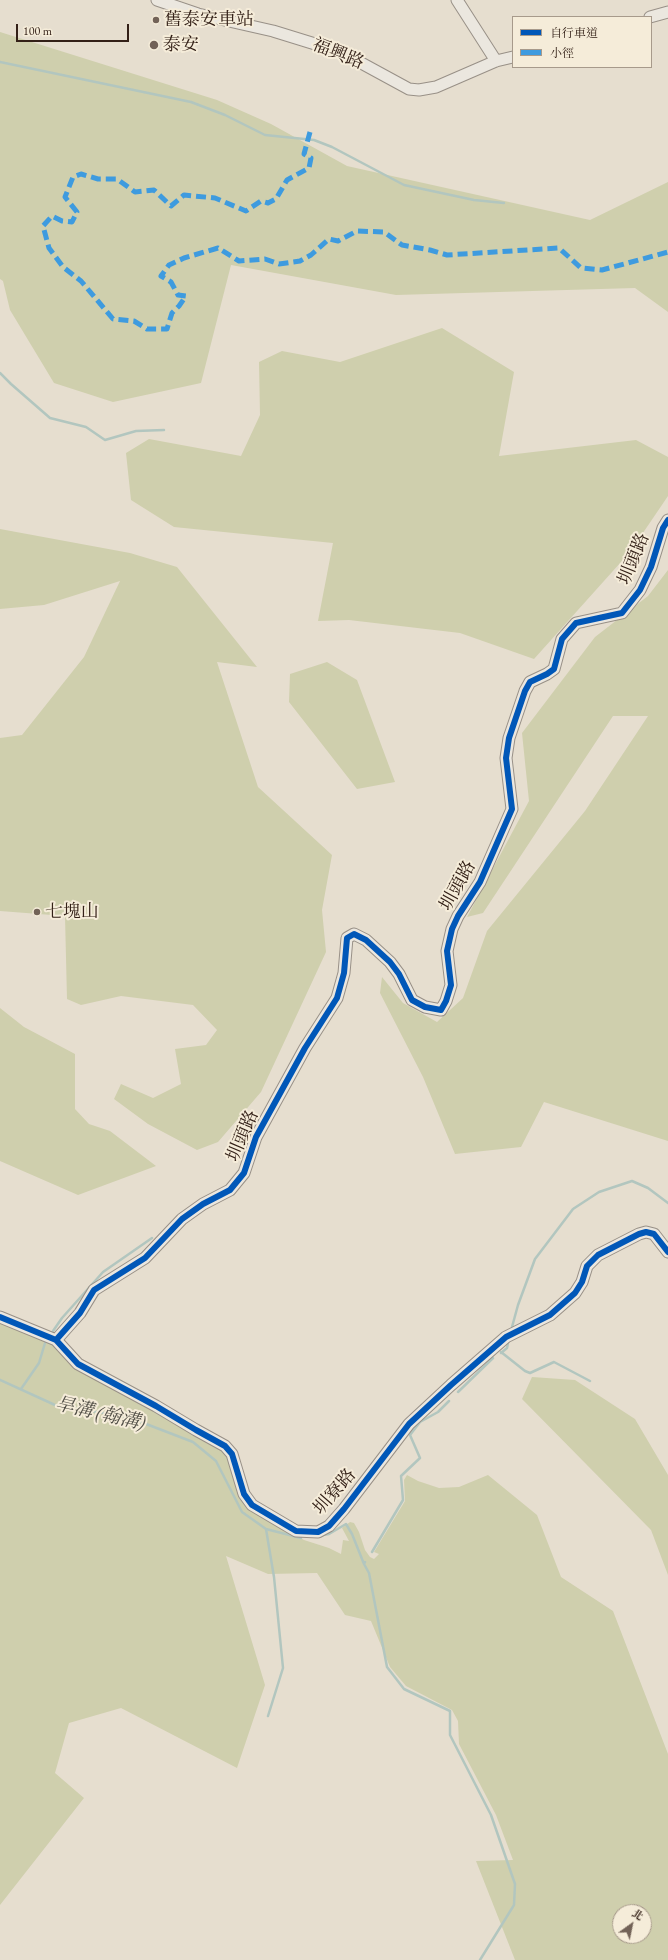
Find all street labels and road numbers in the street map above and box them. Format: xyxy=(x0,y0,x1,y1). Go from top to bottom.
street label: 福興路 xyxy=(309,34,367,74)
street label: 圳頭路 xyxy=(614,530,654,588)
street label: 圳頭路 xyxy=(435,857,481,915)
street label: 圳頭路 xyxy=(223,1107,263,1165)
street label: 圳寮路 xyxy=(309,1465,361,1519)

